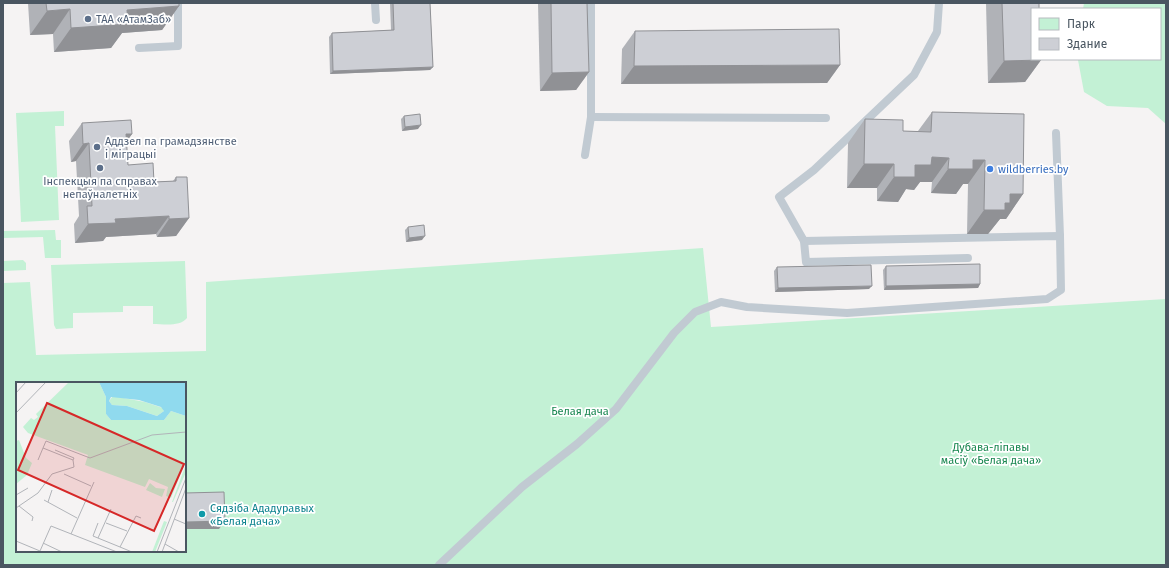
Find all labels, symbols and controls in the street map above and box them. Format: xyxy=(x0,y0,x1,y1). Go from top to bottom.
legend xyxy=(1031,8,1161,60)
place label: ТАА «АтамЗаб» xyxy=(96,13,171,26)
marker: ТАА «АтамЗаб» xyxy=(83,14,93,24)
text: Парк xyxy=(1067,17,1096,31)
text: Здание xyxy=(1067,37,1107,51)
place label: Аддзел па грамадзянстве і міграцыі xyxy=(105,135,237,161)
marker: Аддзел па грамадзянстве і міграцыі xyxy=(92,142,102,152)
marker: Інспекцыя па справах непаўналетніх xyxy=(95,163,105,173)
place label: wildberries.by xyxy=(998,163,1069,176)
marker: wildberries.by xyxy=(985,164,995,174)
place label: Інспекцыя па справах непаўналетніх xyxy=(43,175,157,201)
inset map xyxy=(16,382,186,552)
park label: Белая дача xyxy=(551,405,609,418)
park label: Дубава-ліпавы масіў «Белая дача» xyxy=(941,441,1041,467)
place label: Сядзіба Ададуравых «Белая дача» xyxy=(210,502,315,528)
marker: Сядзіба Ададуравых «Белая дача» xyxy=(197,509,207,519)

